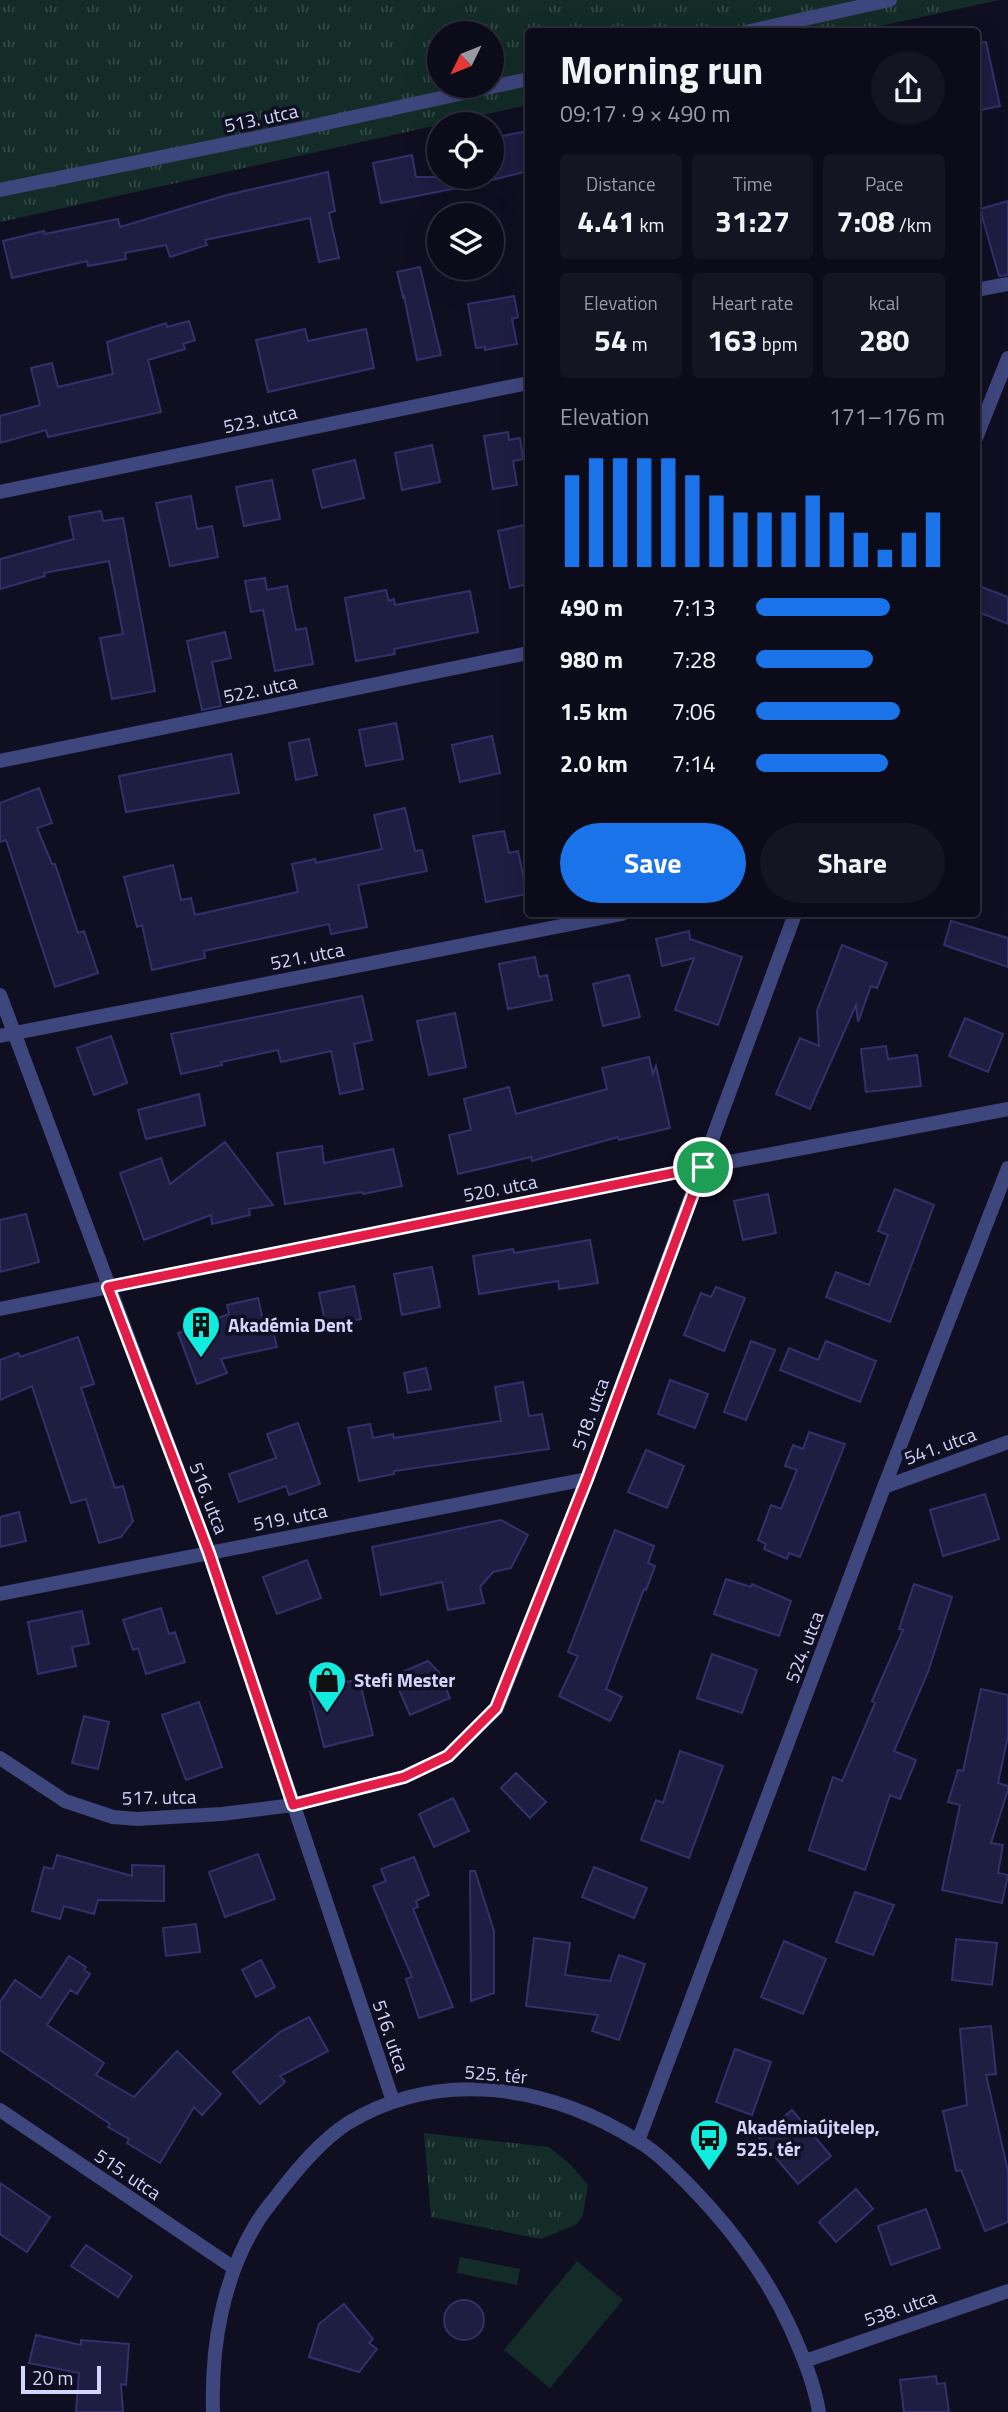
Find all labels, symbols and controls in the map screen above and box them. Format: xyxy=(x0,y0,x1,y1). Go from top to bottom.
north arrow xyxy=(427,21,504,98)
map controls xyxy=(427,21,504,280)
text: Morning run xyxy=(560,41,763,99)
button: share xyxy=(871,51,945,125)
street label: 513. utca xyxy=(221,95,301,139)
text: 09:17 · 9 × 490 m xyxy=(560,96,730,131)
button: locate xyxy=(427,112,504,189)
text: Distance xyxy=(586,169,656,198)
text: Time xyxy=(733,169,772,198)
text: Pace xyxy=(865,169,903,198)
text: 4.41 xyxy=(577,198,635,244)
text: 31:27 xyxy=(715,198,790,244)
text: 7:08 xyxy=(837,198,895,244)
button: layers xyxy=(427,203,504,280)
text: km xyxy=(635,210,664,239)
text: /km xyxy=(895,210,932,239)
text: Elevation xyxy=(584,288,658,317)
text: Heart rate xyxy=(712,288,793,317)
text: kcal xyxy=(869,288,900,317)
text: 54 xyxy=(594,317,628,363)
text: 163 xyxy=(707,317,758,363)
text: 280 xyxy=(859,317,909,363)
text: m xyxy=(628,329,648,358)
text: bpm xyxy=(758,329,798,358)
street label: 523. utca xyxy=(220,396,300,440)
text: Elevation xyxy=(560,399,649,434)
text: 171–176 m xyxy=(829,399,945,434)
text: 490 m xyxy=(560,590,623,625)
text: 7:13 xyxy=(672,590,716,625)
text: 980 m xyxy=(560,642,623,677)
text: 7:28 xyxy=(672,642,716,677)
street label: 522. utca xyxy=(220,666,300,710)
text: 1.5 km xyxy=(560,694,628,729)
text: 7:06 xyxy=(672,694,716,729)
text: 2.0 km xyxy=(560,746,628,781)
text: 7:14 xyxy=(672,746,716,781)
button: Save xyxy=(560,823,746,903)
button: Share xyxy=(760,823,945,903)
street label: 521. utca xyxy=(267,934,347,977)
pin xyxy=(673,1137,733,1197)
icon: arrive xyxy=(684,1148,722,1186)
street label: 520. utca xyxy=(460,1166,540,1209)
building icon: Akadémia Dent xyxy=(180,1304,222,1359)
place label: Akadémia Dent xyxy=(228,1310,353,1339)
street label: 518. utca xyxy=(563,1373,616,1454)
street label: 541. utca xyxy=(900,1419,980,1472)
street label: 516. utca xyxy=(183,1458,237,1538)
street label: 519. utca xyxy=(250,1495,330,1538)
street label: 524. utca xyxy=(777,1606,831,1687)
shop icon: Stefi Mester xyxy=(306,1659,348,1714)
place label: Stefi Mester xyxy=(354,1665,455,1694)
street label: 517. utca xyxy=(121,1781,197,1812)
street label: 516. utca xyxy=(366,1996,418,2076)
street label: 525. tér xyxy=(463,2056,529,2091)
place label: Akadémiaújtelep, 525. tér xyxy=(736,2112,880,2163)
bus stop icon: Akadémiaújtelep, 525. tér xyxy=(688,2117,730,2172)
street label: 515. utca xyxy=(89,2141,168,2207)
street label: 538. utca xyxy=(860,2281,940,2333)
scale bar xyxy=(21,2363,102,2395)
text: 20 m xyxy=(32,2363,73,2392)

